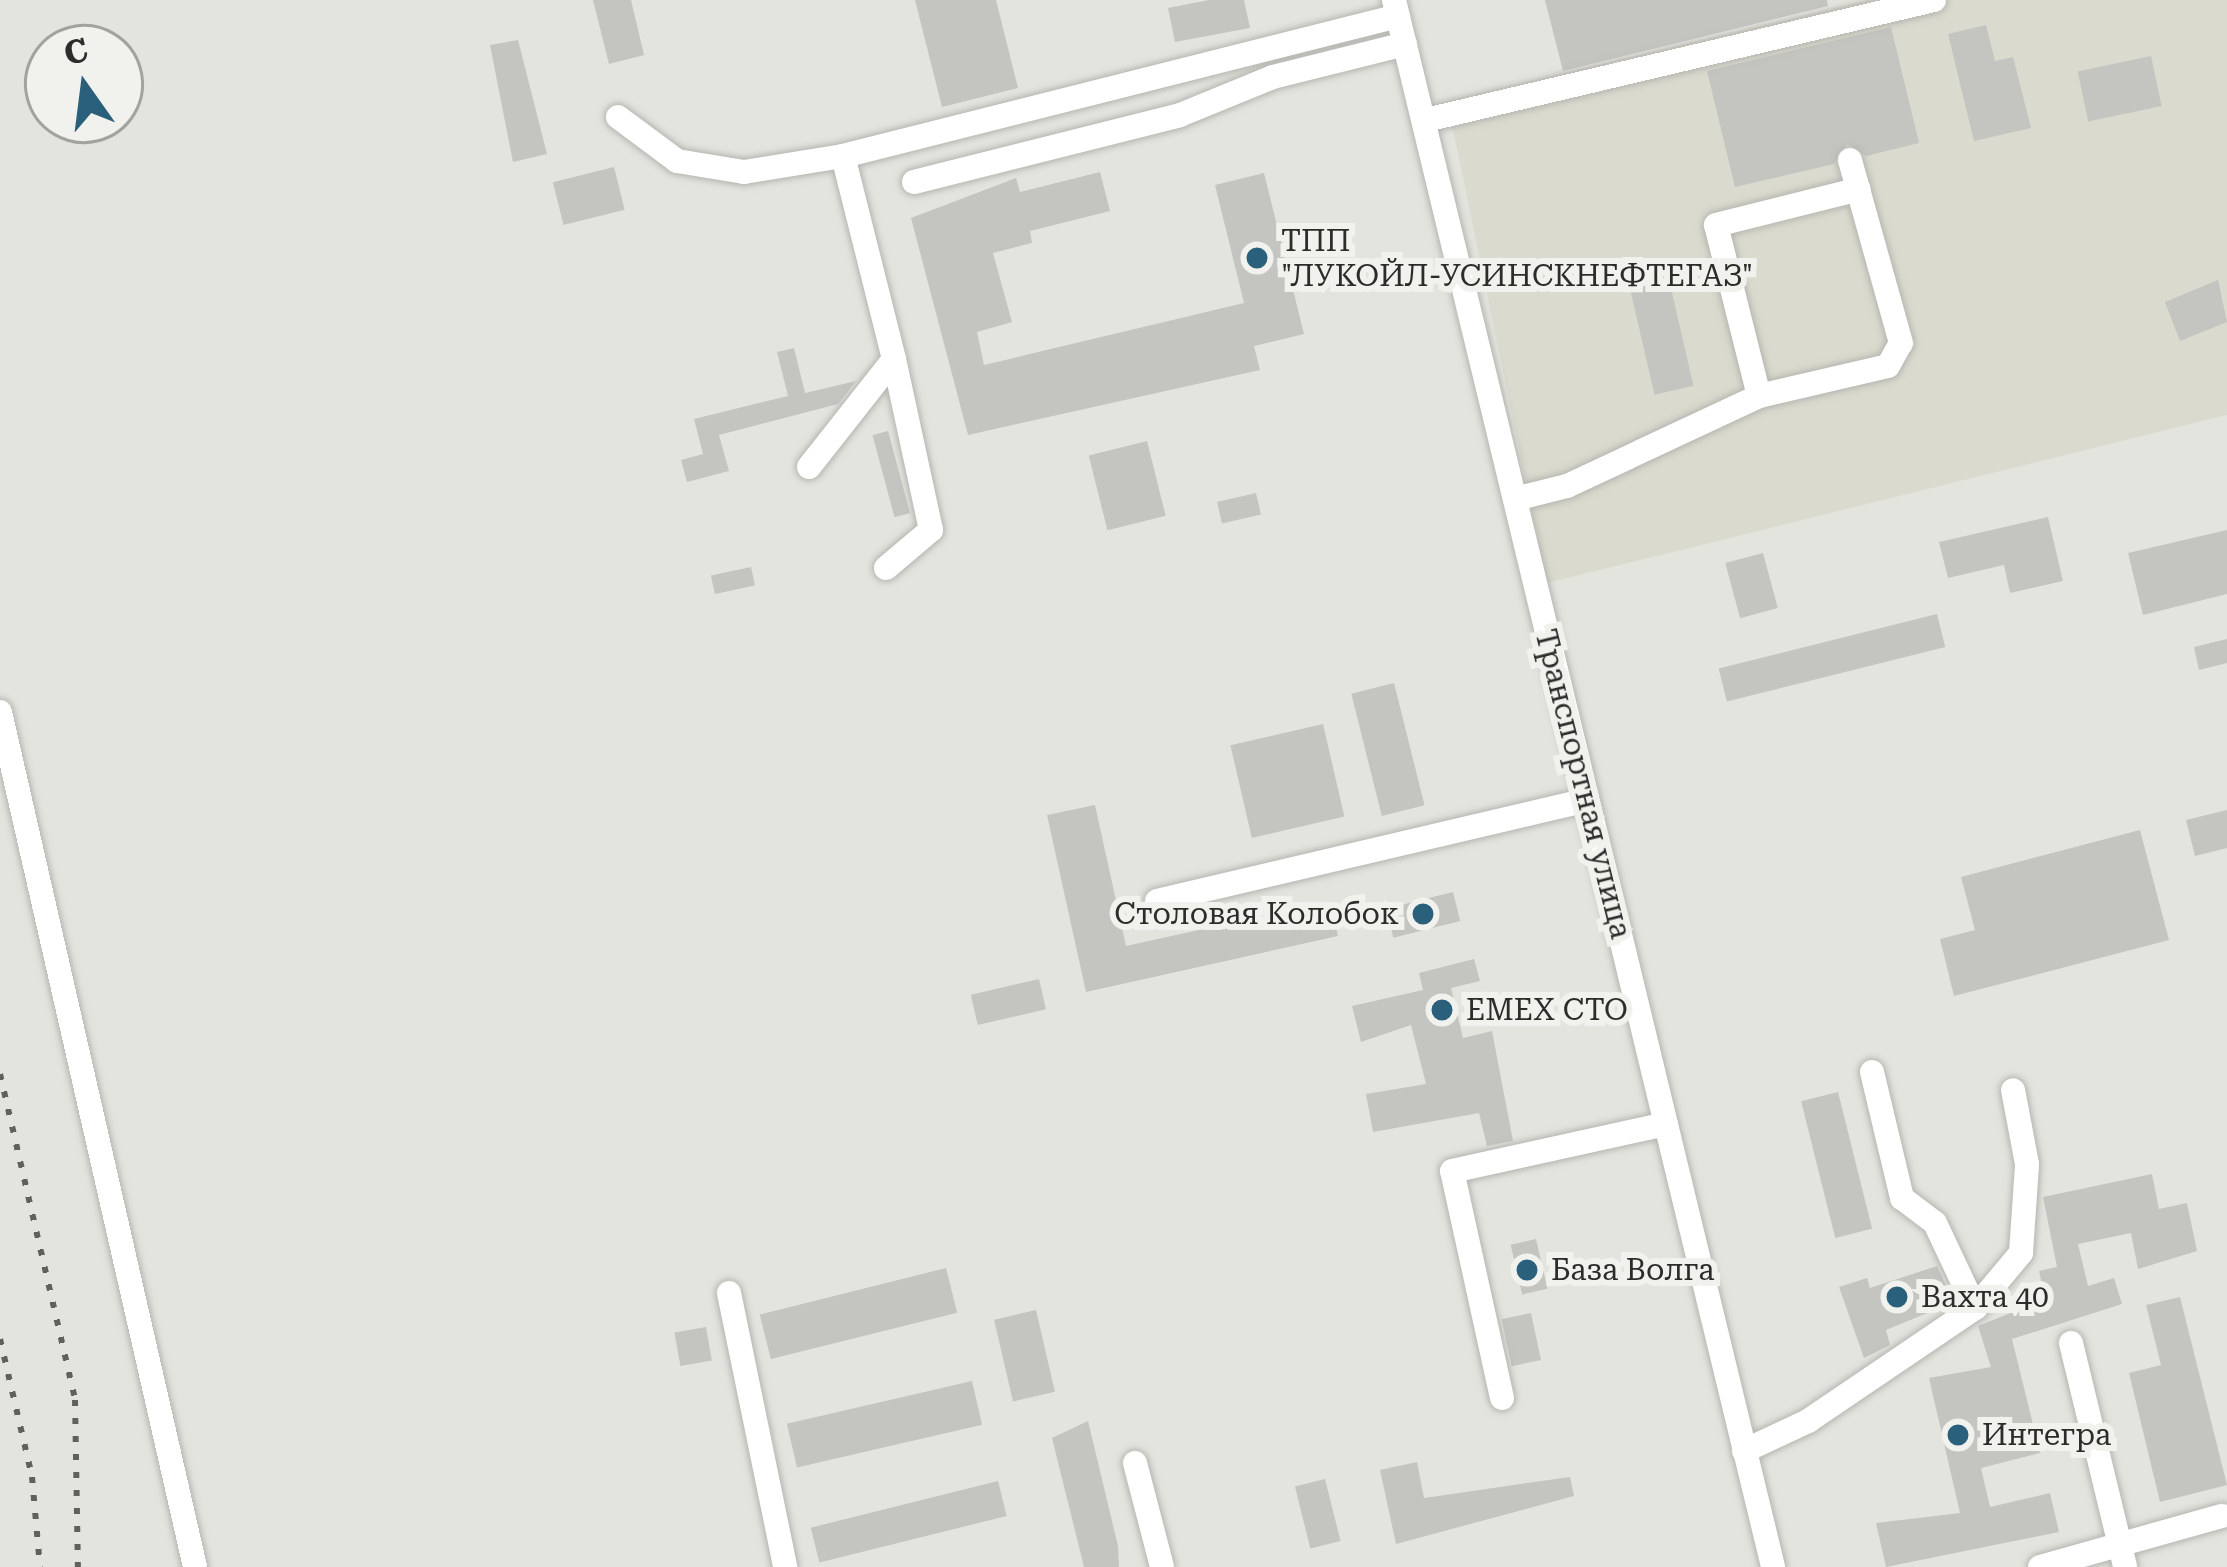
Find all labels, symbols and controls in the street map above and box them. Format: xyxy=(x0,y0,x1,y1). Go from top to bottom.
north arrow xyxy=(24,24,144,144)
text: С xyxy=(60,30,92,73)
place label: ТПП "ЛУКОЙЛ-УСИНСКНЕФТЕГАЗ" xyxy=(1281,223,1753,294)
marker: ТПП "ЛУКОЙЛ-УСИНСКНЕФТЕГАЗ" xyxy=(1244,245,1270,271)
street label: Транспортная улица xyxy=(1527,626,1639,942)
place label: Столовая Колобок xyxy=(1114,896,1399,932)
marker: Столовая Колобок xyxy=(1410,901,1436,927)
place label: EMEX СТО xyxy=(1466,992,1628,1028)
marker: EMEX СТО xyxy=(1429,997,1455,1023)
place label: База Волга xyxy=(1551,1252,1714,1288)
marker: База Волга xyxy=(1514,1257,1540,1283)
place label: Вахта 40 xyxy=(1921,1279,2049,1315)
marker: Вахта 40 xyxy=(1884,1284,1910,1310)
place label: Интегра xyxy=(1982,1417,2111,1453)
marker: Интегра xyxy=(1945,1422,1971,1448)

